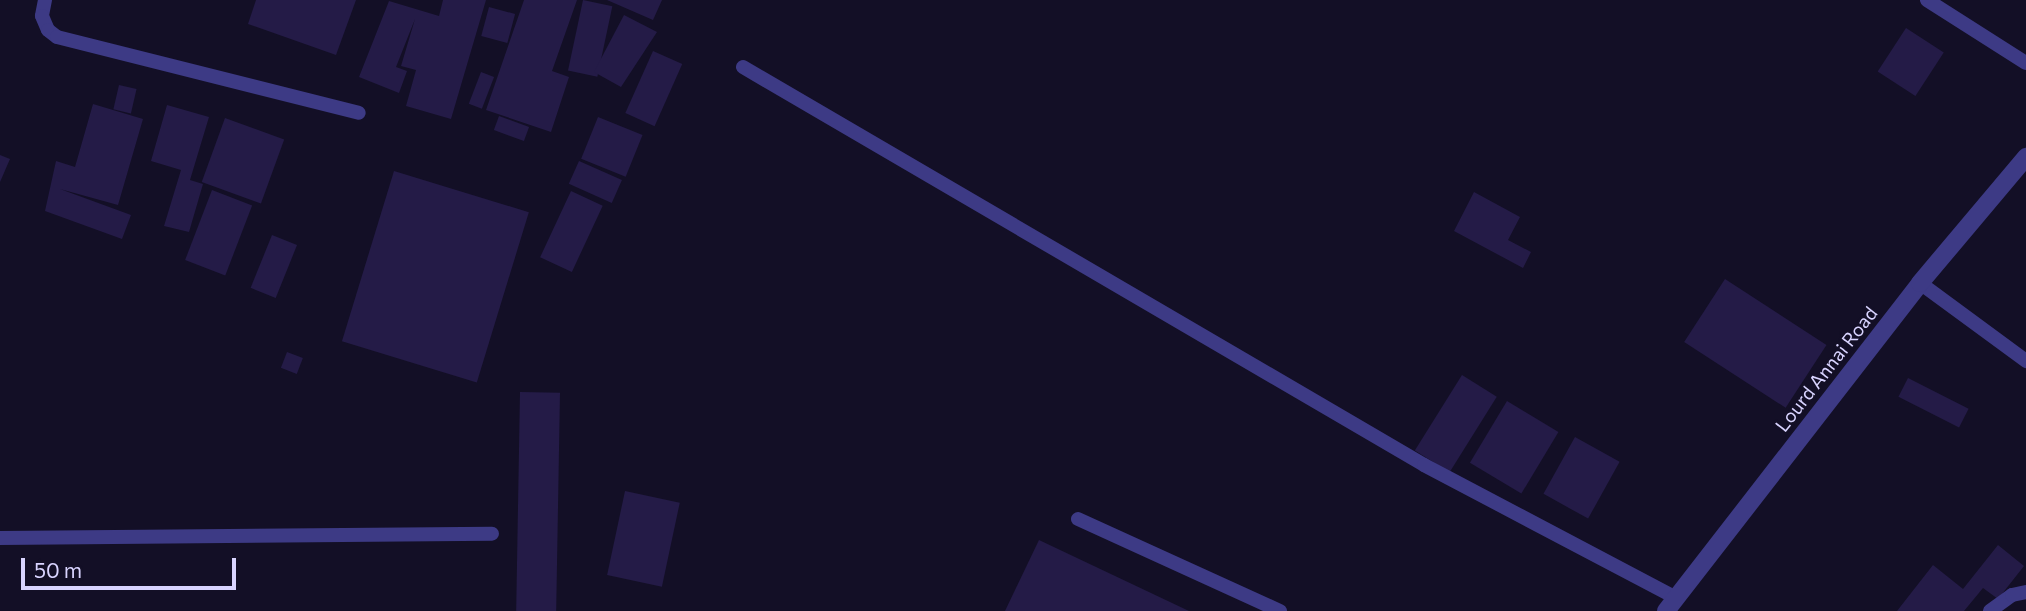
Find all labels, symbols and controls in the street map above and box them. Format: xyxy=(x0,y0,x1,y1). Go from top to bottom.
street label: Lourd Annai Road xyxy=(1770,302,1882,436)
scale bar xyxy=(24,544,240,588)
text: 50 m xyxy=(34,557,82,582)

